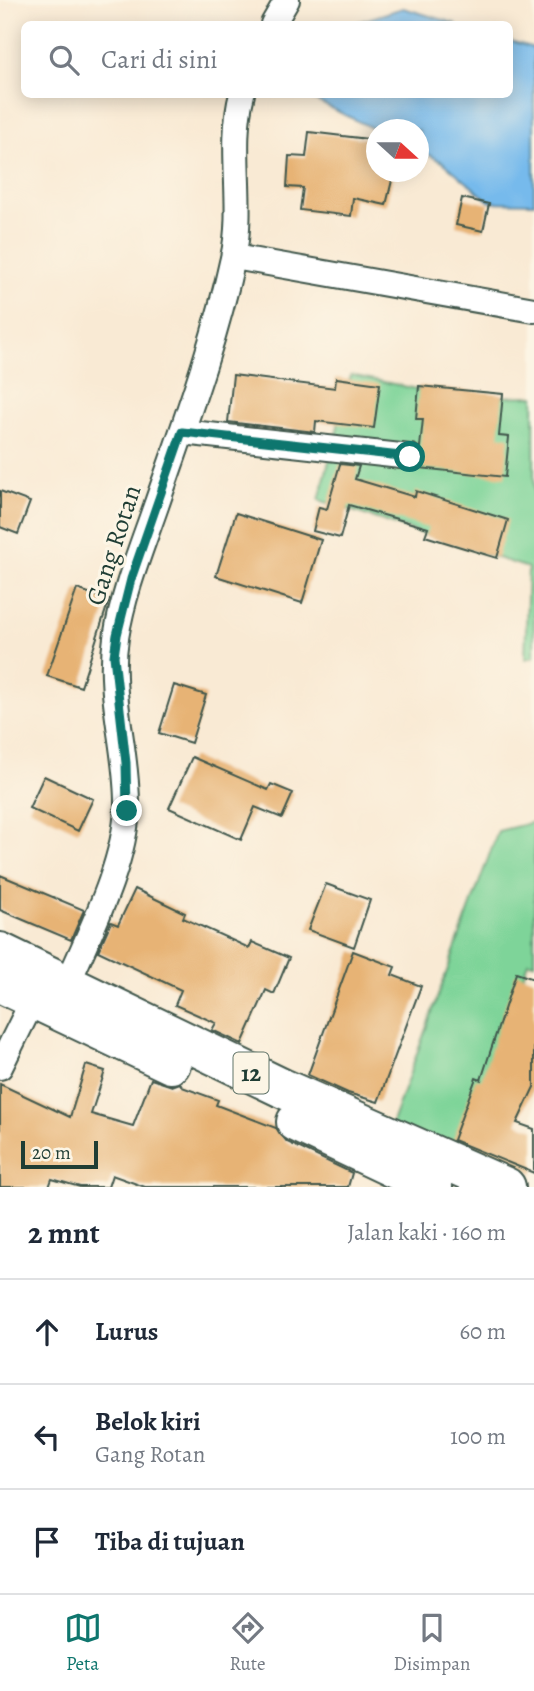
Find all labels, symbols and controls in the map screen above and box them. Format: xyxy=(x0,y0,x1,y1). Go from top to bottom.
search box xyxy=(21,21,513,98)
icon: search xyxy=(45,41,83,79)
text: Cari di sini xyxy=(101,42,218,77)
north arrow xyxy=(366,119,429,182)
route start xyxy=(394,441,425,472)
street label: Gang Rotan xyxy=(78,480,149,610)
route end xyxy=(111,795,142,826)
road number: 12 xyxy=(233,1052,268,1093)
scale bar xyxy=(21,1138,98,1170)
text: 20 m xyxy=(32,1140,71,1166)
text: 2 mnt xyxy=(28,1213,100,1253)
text: Jalan kaki · 160 m xyxy=(347,1217,506,1248)
icon: ahead xyxy=(28,1313,66,1351)
text: Lurus xyxy=(95,1314,158,1349)
text: 60 m xyxy=(459,1316,506,1347)
text: Belok kiri xyxy=(95,1404,201,1439)
icon: left xyxy=(28,1418,66,1456)
text: 100 m xyxy=(450,1421,506,1452)
text: Gang Rotan xyxy=(95,1439,205,1470)
icon: arrive xyxy=(28,1523,66,1561)
text: Tiba di tujuan xyxy=(95,1524,245,1559)
tab: Peta xyxy=(64,1609,102,1677)
tab: Rute xyxy=(229,1609,267,1677)
tab: Disimpan xyxy=(394,1609,470,1677)

